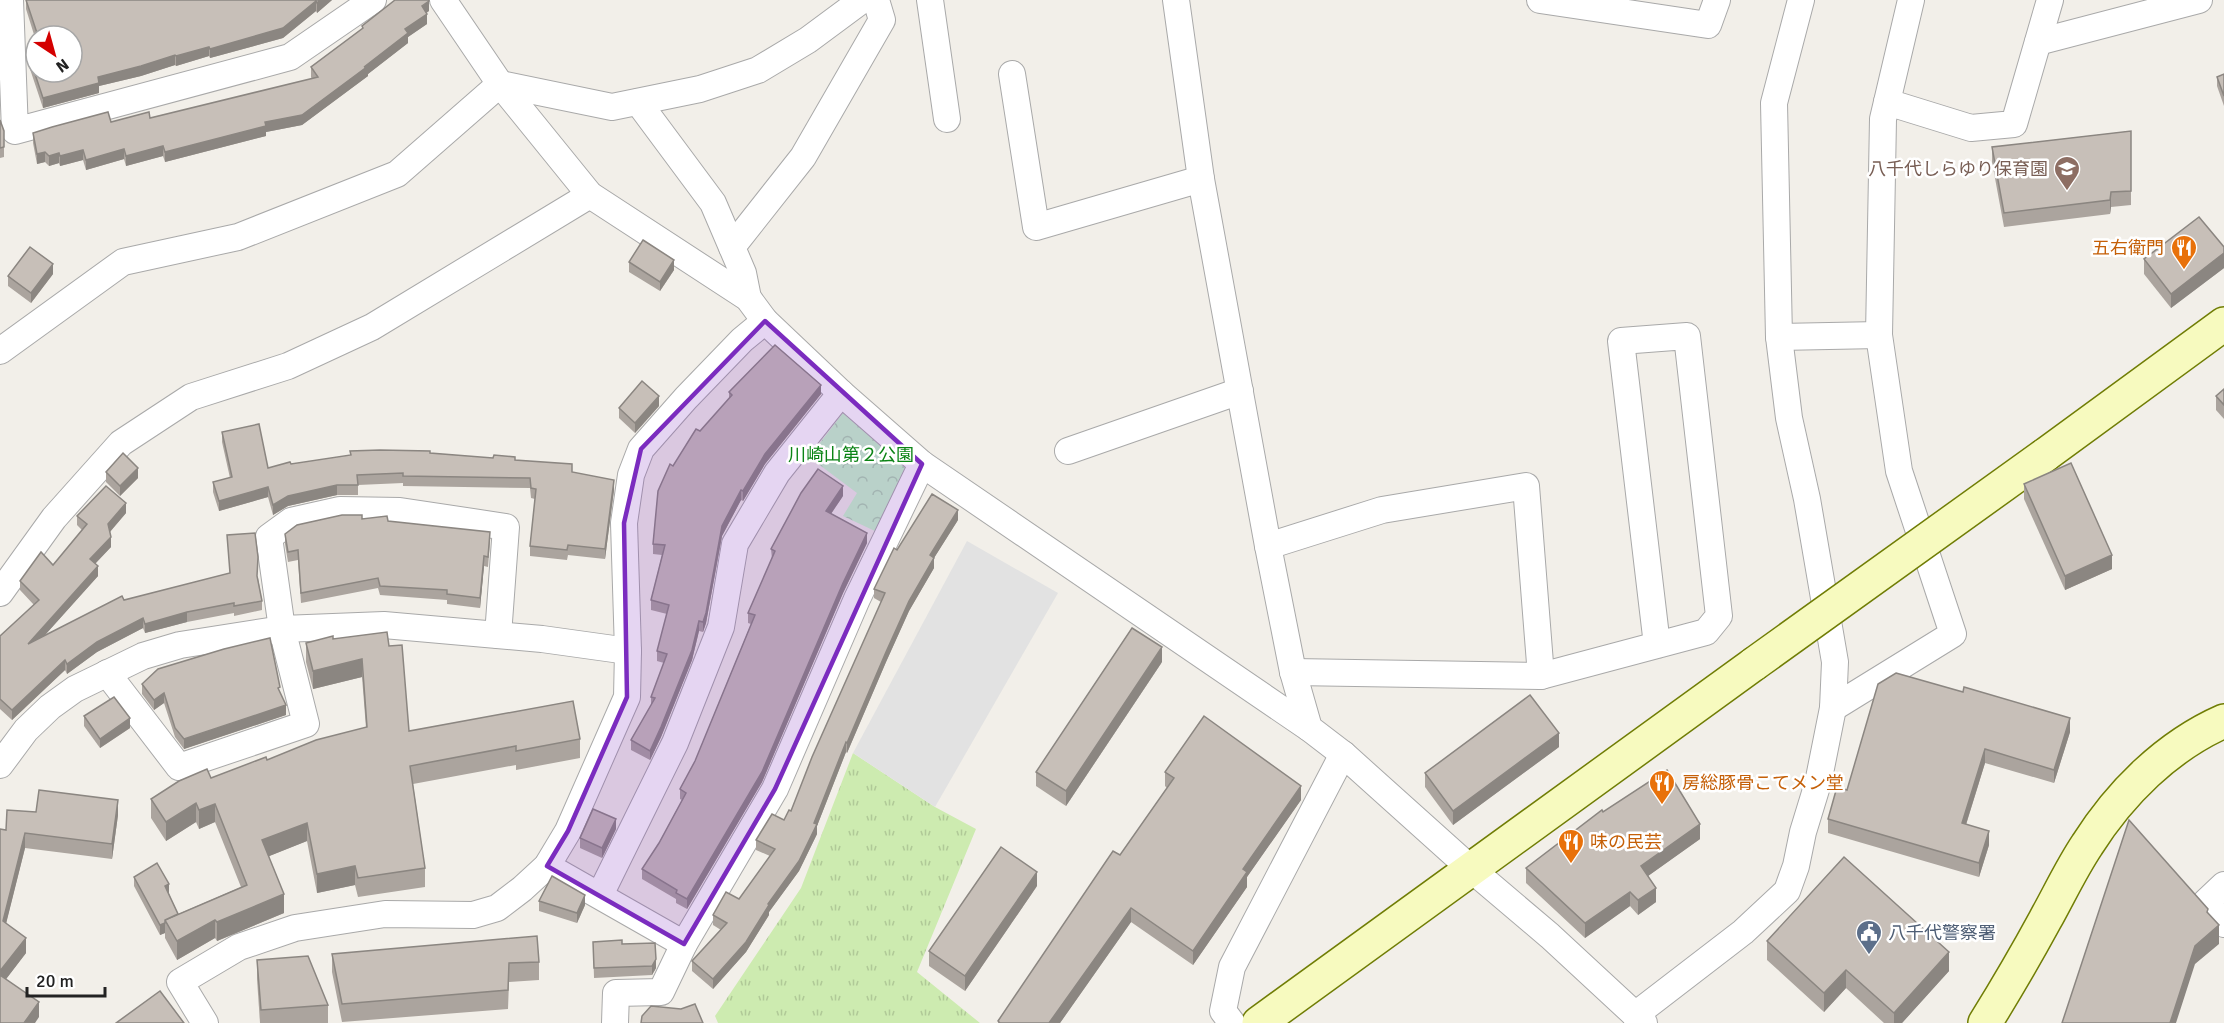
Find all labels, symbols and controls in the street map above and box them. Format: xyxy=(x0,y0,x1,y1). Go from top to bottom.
north arrow xyxy=(24,24,84,84)
text: N xyxy=(52,54,73,77)
school or university icon: 八千代しらゆり保育園 xyxy=(2052,154,2082,192)
place label: 八千代しらゆり保育園 xyxy=(1868,158,2048,180)
restaurant icon: 五右衛門 xyxy=(2169,233,2199,271)
place label: 五右衛門 xyxy=(2092,237,2164,259)
park label: 川崎山第２公園 xyxy=(788,444,914,466)
restaurant icon: 房総豚骨こてメン堂 xyxy=(1647,768,1677,806)
place label: 房総豚骨こてメン堂 xyxy=(1682,772,1844,794)
restaurant icon: 味の民芸 xyxy=(1556,827,1586,865)
place label: 味の民芸 xyxy=(1590,831,1662,853)
public building icon: 八千代警察署 xyxy=(1854,918,1884,956)
place label: 八千代警察署 xyxy=(1888,922,1996,944)
scale bar xyxy=(27,960,105,998)
text: 20 m xyxy=(36,970,74,992)

